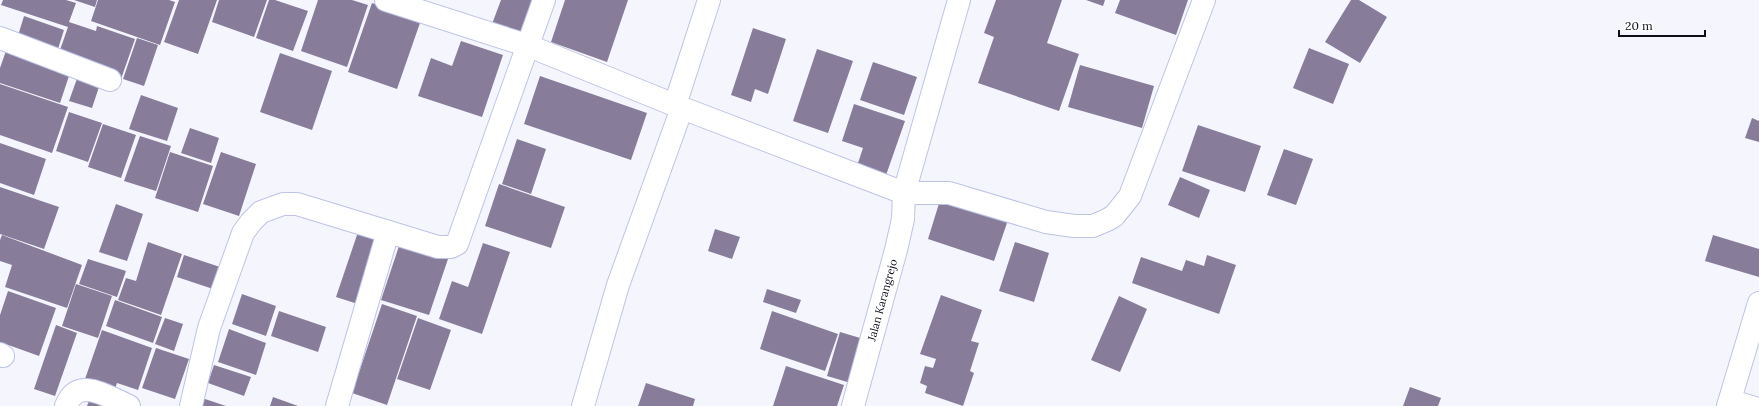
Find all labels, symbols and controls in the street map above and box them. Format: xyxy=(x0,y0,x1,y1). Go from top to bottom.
scale bar xyxy=(1619,12,1705,38)
text: 20 m xyxy=(1625,18,1653,33)
street label: Jalan Karangrejo xyxy=(864,257,900,343)

